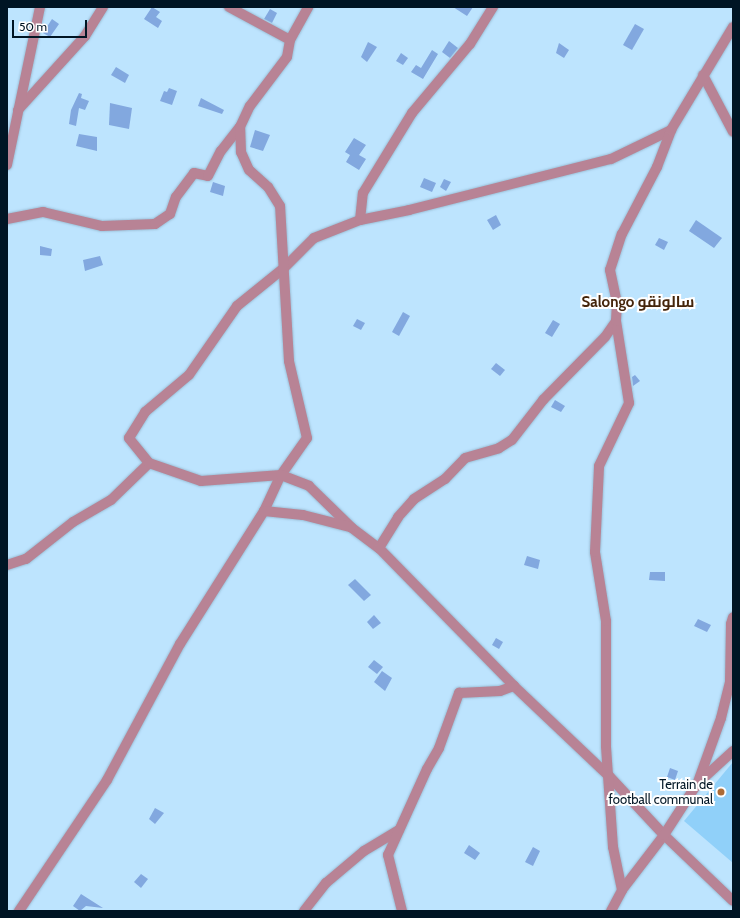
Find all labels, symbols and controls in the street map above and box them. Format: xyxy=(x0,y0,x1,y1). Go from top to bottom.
scale bar xyxy=(14,12,89,38)
text: 50 m xyxy=(19,19,47,34)
district label: Salongo سالونقو xyxy=(582,294,694,312)
place label: Terrain de football communal xyxy=(609,777,713,808)
marker: Terrain de football communal xyxy=(716,787,726,797)

